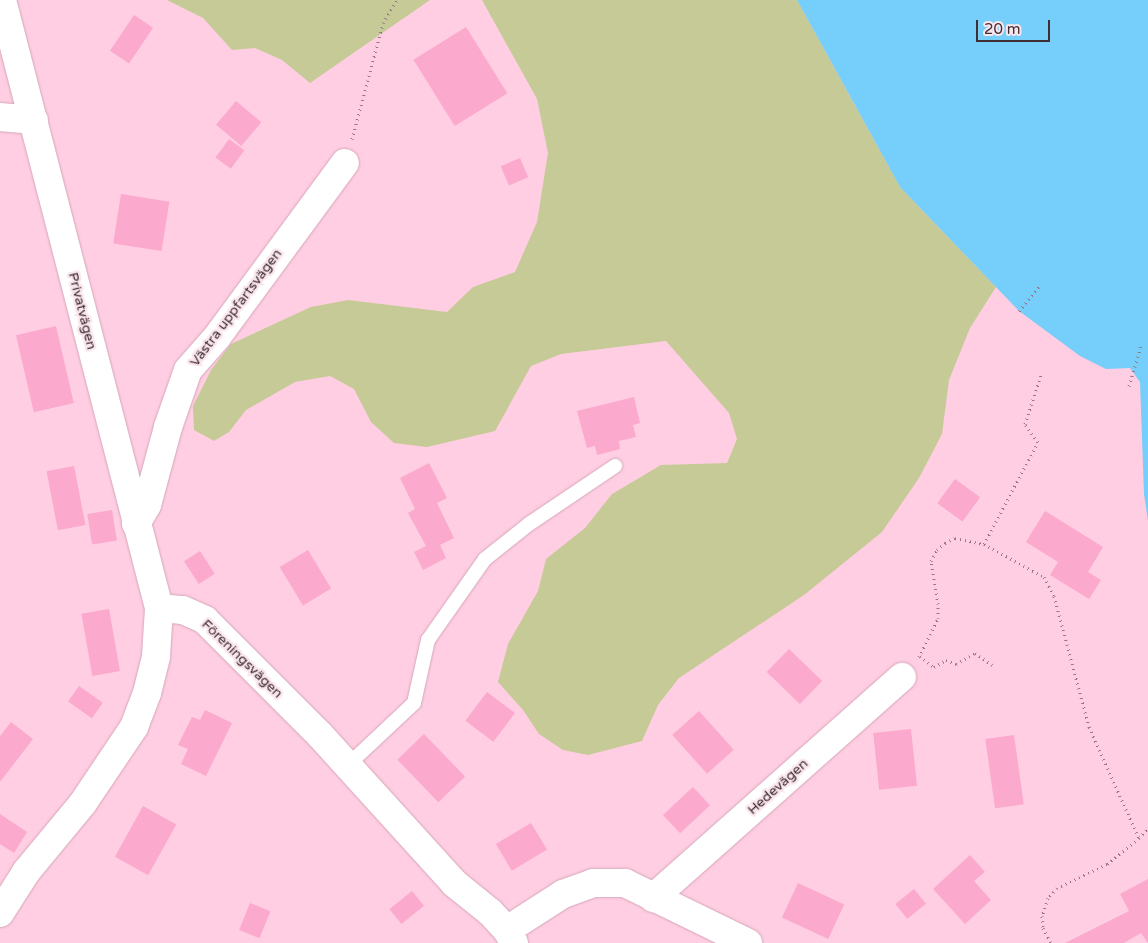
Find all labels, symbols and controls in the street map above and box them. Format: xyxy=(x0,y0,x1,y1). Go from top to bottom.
scale bar xyxy=(978,10,1052,42)
text: 20 m xyxy=(984,20,1021,38)
street label: Västra uppfartsvägen xyxy=(186,246,286,370)
street label: Privatvägen xyxy=(64,271,100,351)
street label: Föreningsvägen xyxy=(198,616,286,702)
street label: Hedevägen xyxy=(744,756,812,818)

